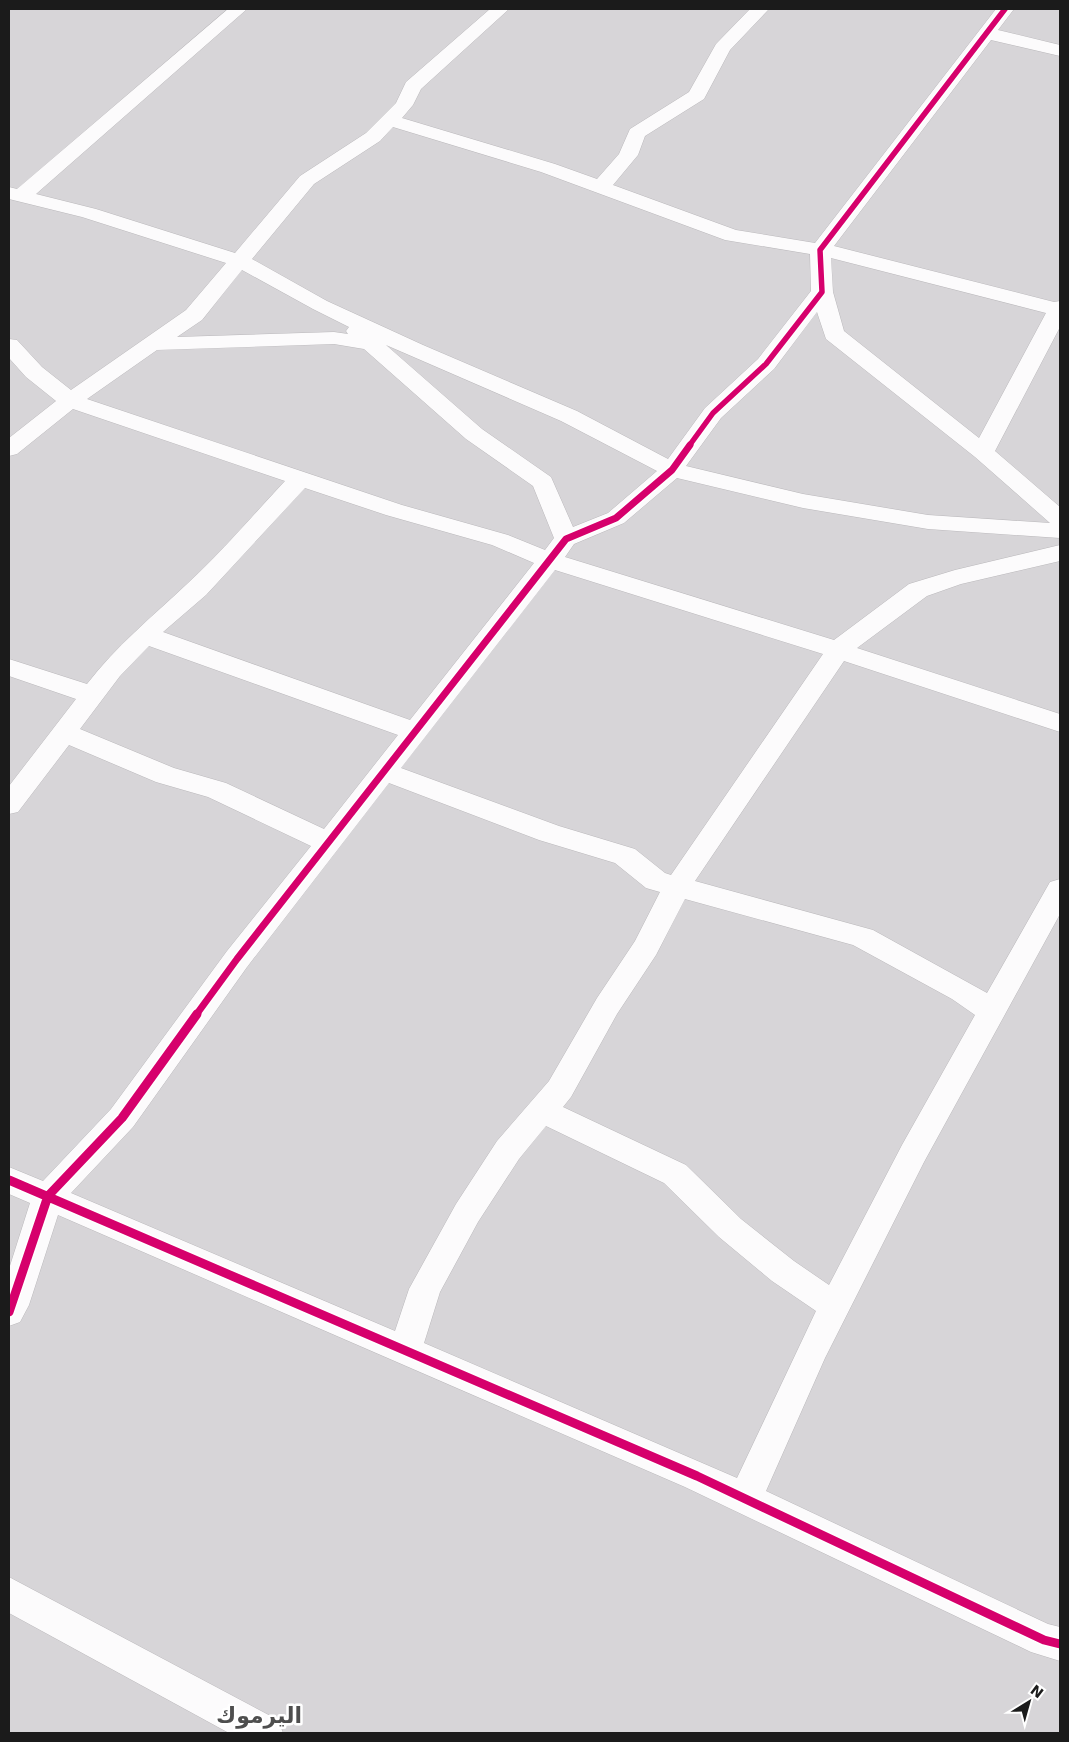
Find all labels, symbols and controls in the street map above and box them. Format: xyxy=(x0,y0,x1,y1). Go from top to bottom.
north arrow xyxy=(1004,1677,1054,1727)
text: N xyxy=(1027,1682,1046,1702)
district label: اليرموك xyxy=(216,1703,302,1729)

